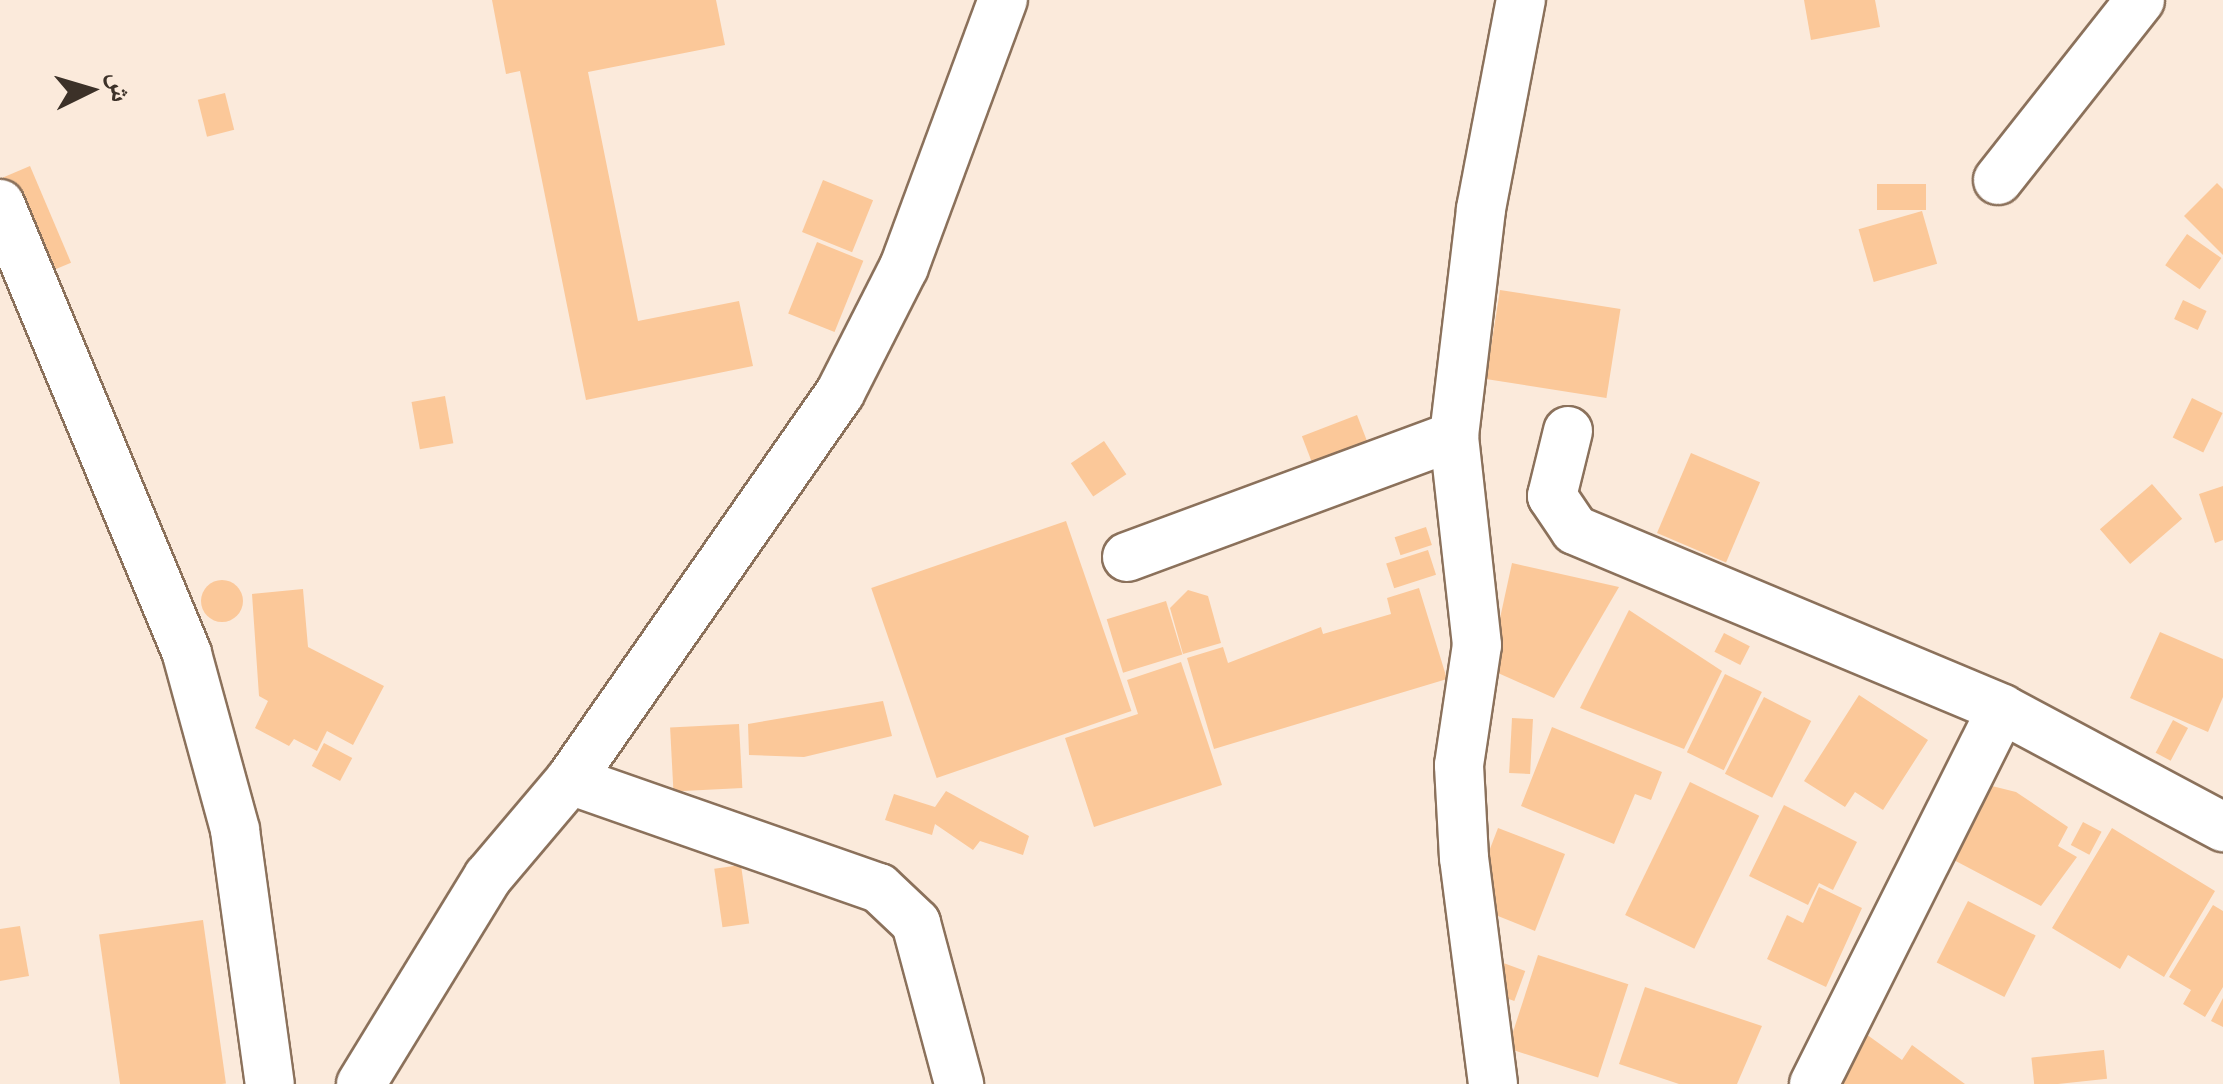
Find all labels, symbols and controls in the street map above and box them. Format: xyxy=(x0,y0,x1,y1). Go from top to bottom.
north arrow xyxy=(40,40,140,140)
text: ش xyxy=(99,71,141,104)

